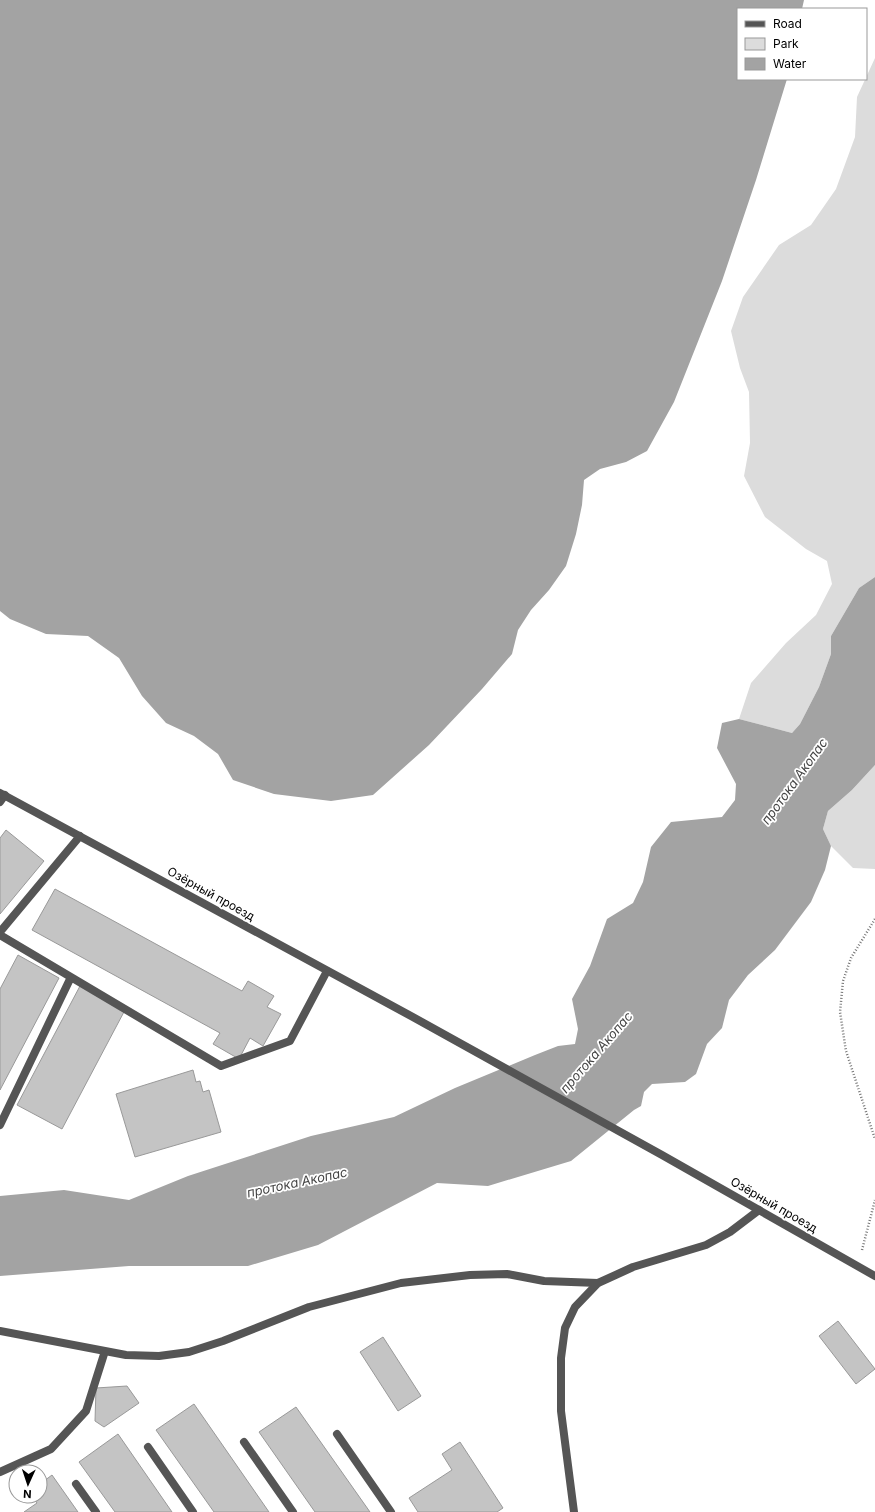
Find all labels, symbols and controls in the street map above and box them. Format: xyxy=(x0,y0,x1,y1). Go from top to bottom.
legend xyxy=(737,8,867,80)
text: Road xyxy=(773,16,802,31)
text: Park xyxy=(773,36,799,51)
text: Water xyxy=(773,56,807,71)
water label: протока Акопас xyxy=(757,734,831,827)
street label: Озёрный проезд xyxy=(165,863,258,924)
water label: протока Акопас xyxy=(556,1008,636,1096)
water label: протока Акопас xyxy=(245,1163,349,1200)
street label: Озёрный проезд xyxy=(728,1174,821,1236)
north arrow xyxy=(8,1464,48,1504)
text: N xyxy=(23,1487,32,1501)

